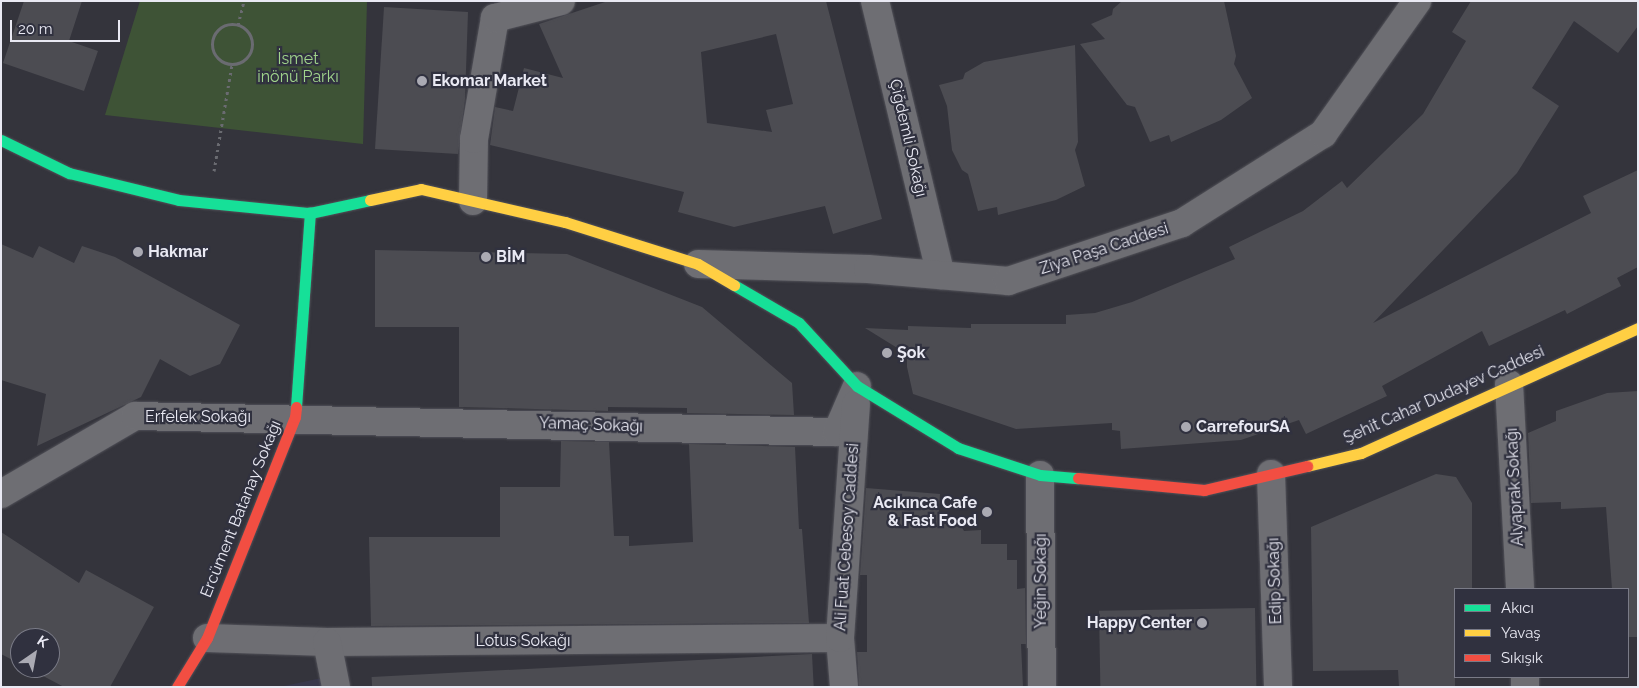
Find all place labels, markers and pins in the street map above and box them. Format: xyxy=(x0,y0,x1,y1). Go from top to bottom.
place label: Ekomar Market xyxy=(432,71,547,91)
marker: Ekomar Market xyxy=(416,75,428,87)
place label: Hakmar xyxy=(148,242,208,262)
marker: Hakmar xyxy=(132,246,144,258)
place label: BİM xyxy=(496,247,525,267)
marker: BİM xyxy=(480,251,492,263)
place label: Şok xyxy=(897,343,925,363)
marker: Şok xyxy=(881,347,893,359)
place label: CarrefourSA xyxy=(1196,417,1290,437)
marker: CarrefourSA xyxy=(1180,421,1192,433)
place label: Acıkınca Cafe & Fast Food xyxy=(873,493,977,531)
marker: Acıkınca Cafe & Fast Food xyxy=(981,506,993,518)
place label: Happy Center xyxy=(1086,613,1192,633)
marker: Happy Center xyxy=(1196,617,1208,629)

